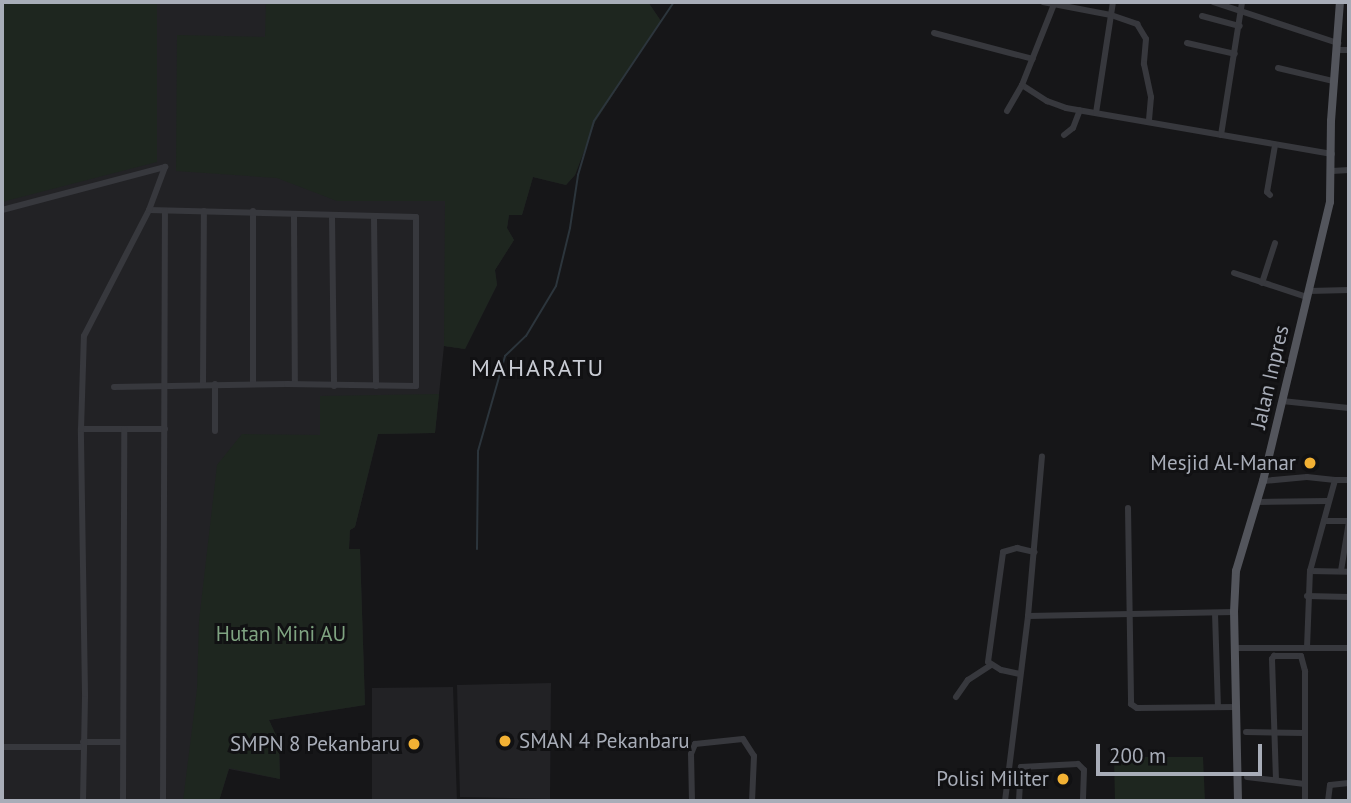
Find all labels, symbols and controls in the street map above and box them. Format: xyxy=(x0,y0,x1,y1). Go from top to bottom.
street label: Jalan Inpres xyxy=(1246,323,1294,431)
district label: MAHARATU xyxy=(472,354,604,382)
place label: Mesjid Al-Manar xyxy=(1150,450,1296,476)
marker: Mesjid Al-Manar xyxy=(1302,455,1318,471)
park label: Hutan Mini AU xyxy=(216,621,346,647)
place label: SMAN 4 Pekanbaru xyxy=(519,728,690,754)
scale bar xyxy=(1099,730,1265,774)
place label: SMPN 8 Pekanbaru xyxy=(230,731,400,757)
marker: SMAN 4 Pekanbaru xyxy=(497,733,513,749)
marker: SMPN 8 Pekanbaru xyxy=(406,736,422,752)
text: 200 m xyxy=(1109,742,1166,769)
place label: Polisi Militer xyxy=(936,766,1049,792)
marker: Polisi Militer xyxy=(1055,771,1071,787)

